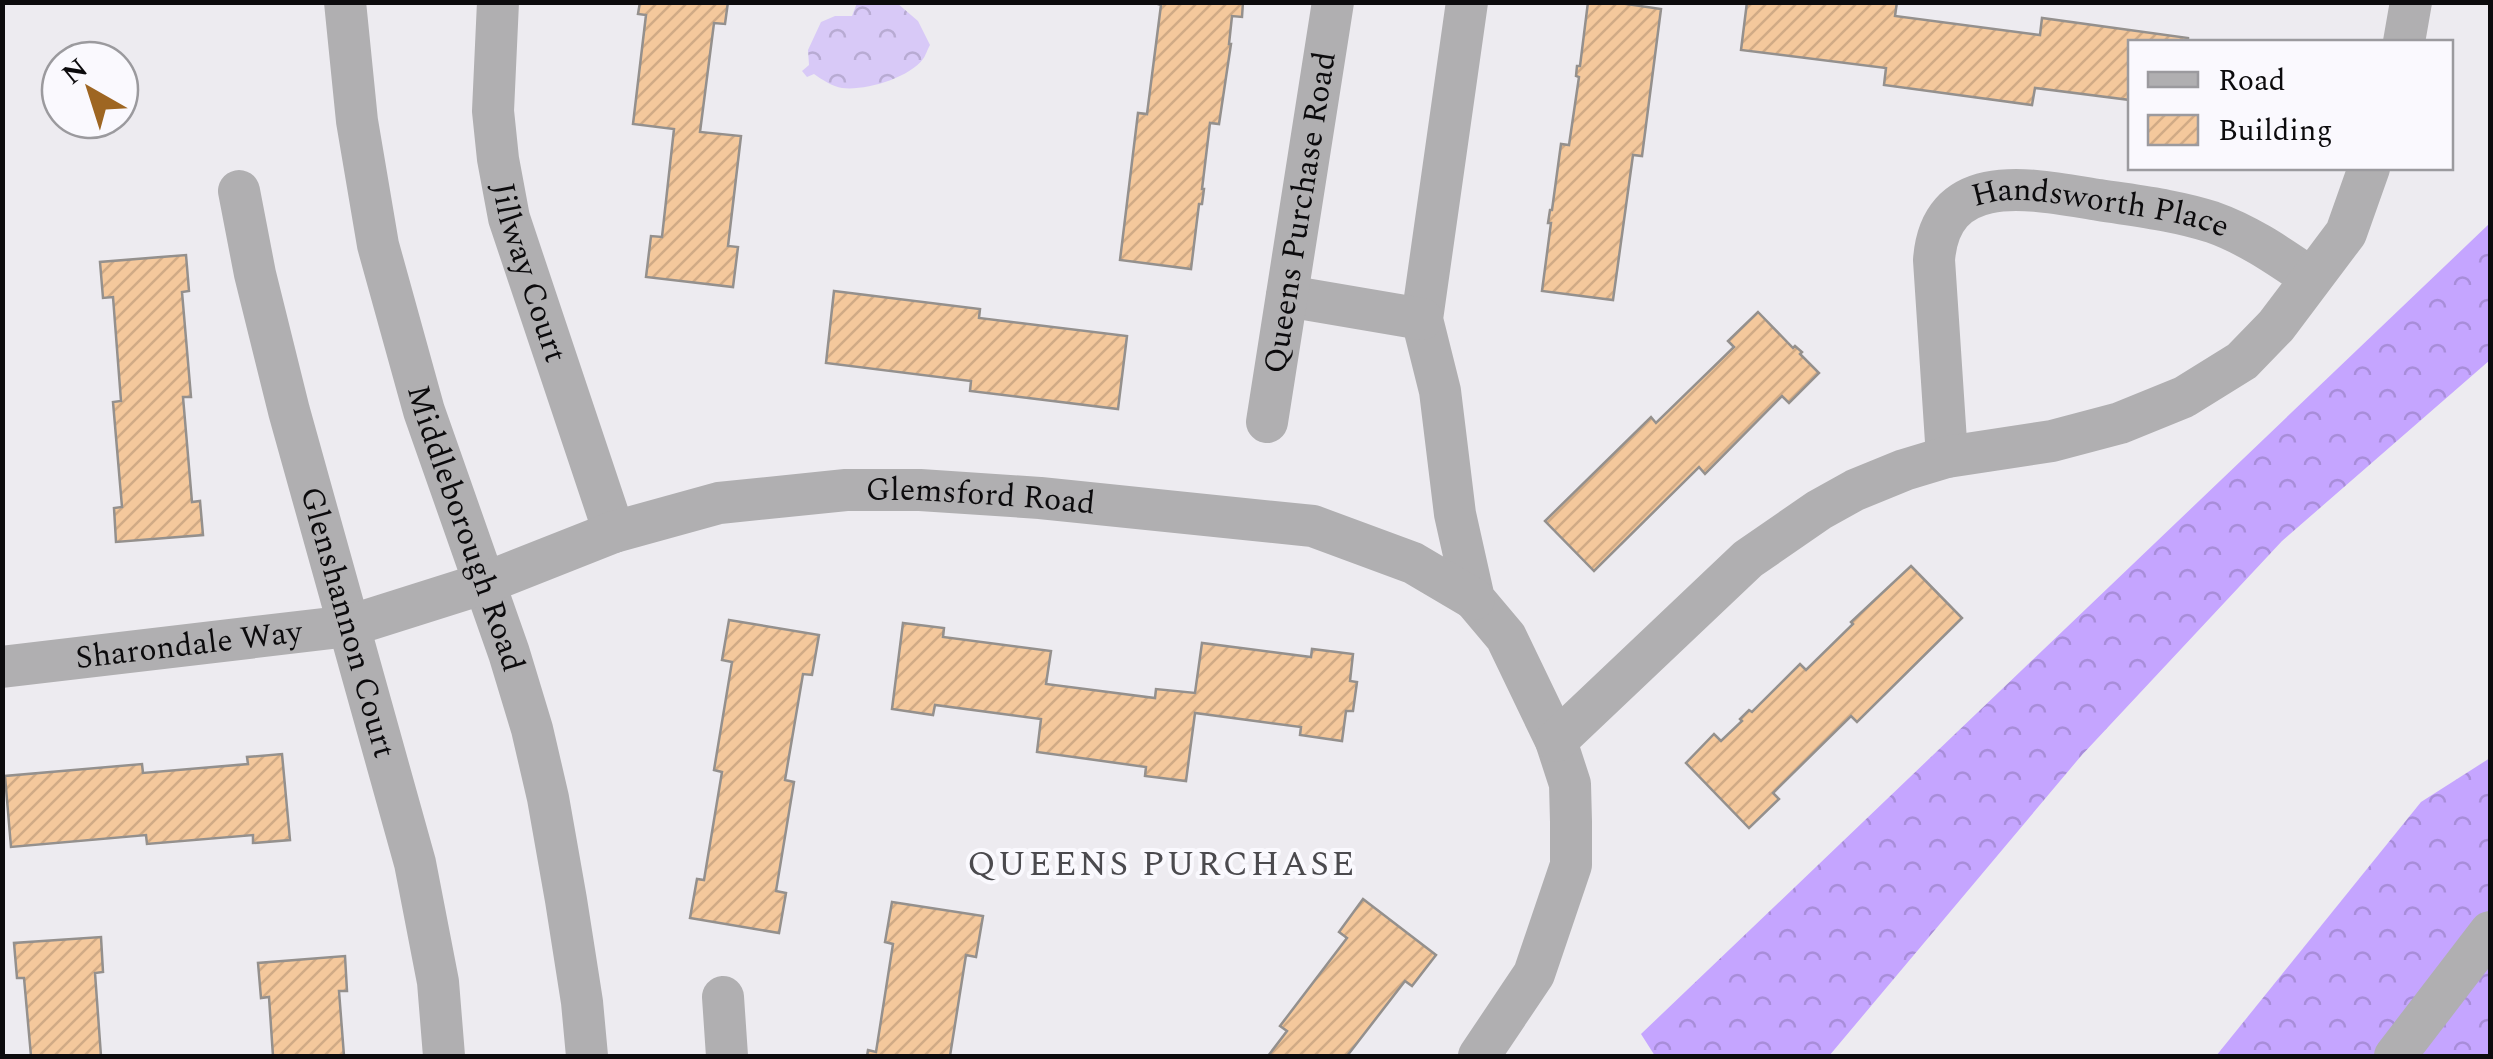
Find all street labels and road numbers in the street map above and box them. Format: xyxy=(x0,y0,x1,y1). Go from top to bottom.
street label: Queens Purchase Road xyxy=(1250,48,1349,377)
street label: Handsworth Place xyxy=(1966,165,2237,251)
street label: Jillway Court xyxy=(478,178,580,369)
street label: Middleborough Road xyxy=(393,379,538,678)
street label: Glemsford Road xyxy=(866,465,1098,528)
street label: Glenshannon Court xyxy=(287,481,409,764)
street label: Sharondale Way xyxy=(73,607,306,683)

